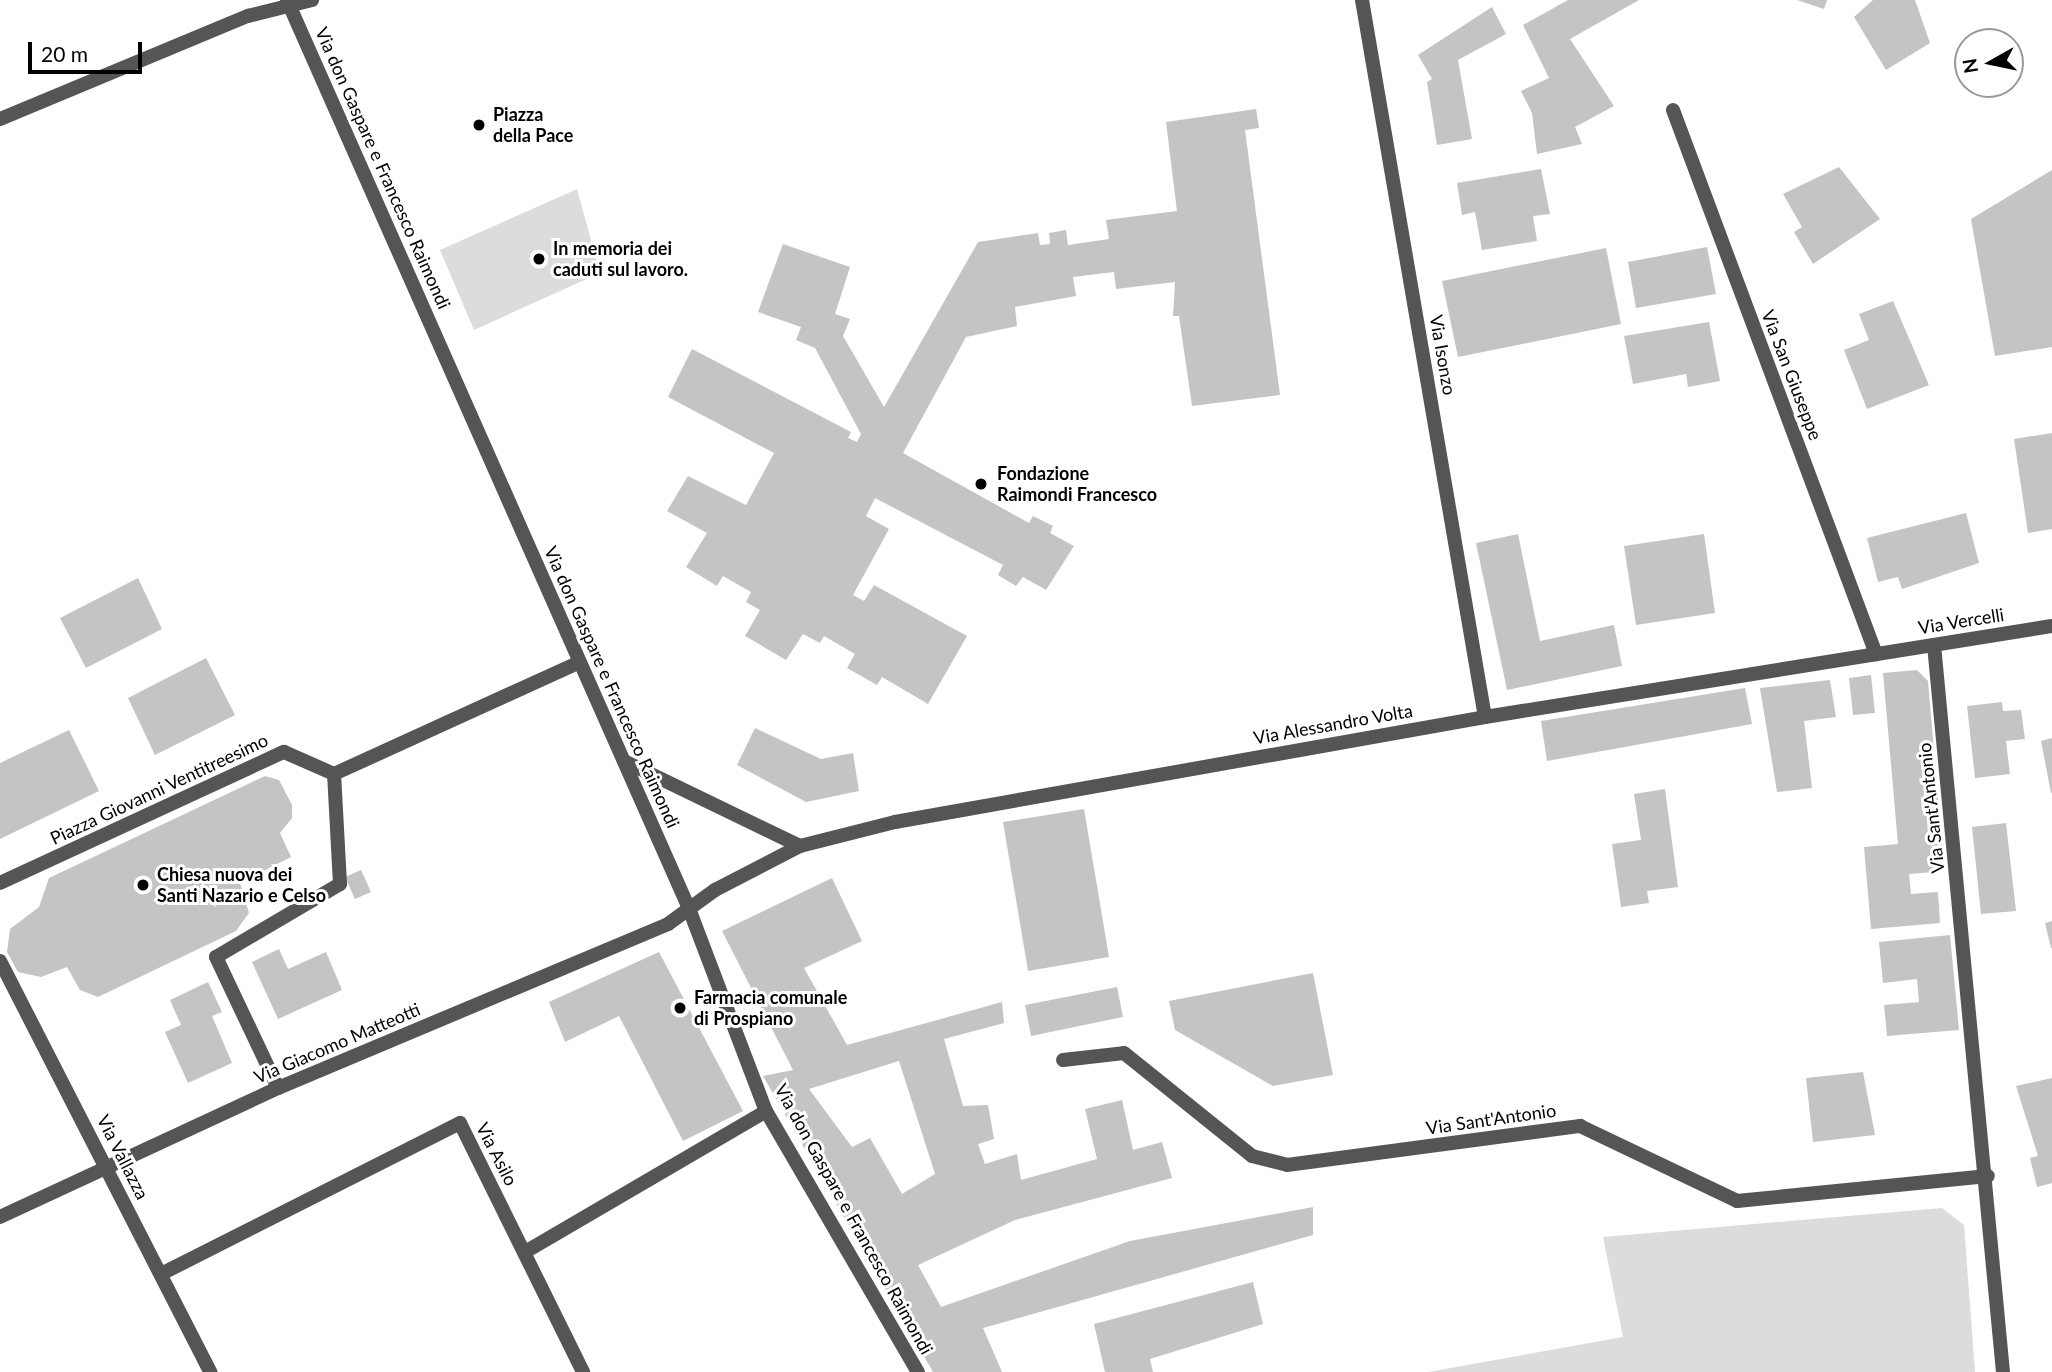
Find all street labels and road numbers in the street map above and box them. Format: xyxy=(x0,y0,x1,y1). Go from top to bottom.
street label: Via don Gaspare e Francesco Raimondi xyxy=(311,24,455,312)
street label: Via San Giuseppe xyxy=(1757,307,1827,443)
street label: Via Isonzo xyxy=(1425,313,1461,397)
street label: Via don Gaspare e Francesco Raimondi xyxy=(540,543,684,831)
street label: Via Vercelli xyxy=(1916,604,2006,638)
street label: Via Alessandro Volta xyxy=(1251,699,1415,749)
street label: Piazza Giovanni Ventitreesimo xyxy=(46,729,272,849)
street label: Via Sant'Antonio xyxy=(1913,742,1949,874)
street label: Via Giacomo Matteotti xyxy=(251,998,423,1088)
street label: Via don Gaspare e Francesco Raimondi xyxy=(770,1080,938,1358)
street label: Via Sant'Antonio xyxy=(1425,1099,1557,1139)
street label: Via Vallazza xyxy=(92,1111,154,1203)
street label: Via Asilo xyxy=(472,1118,522,1190)

